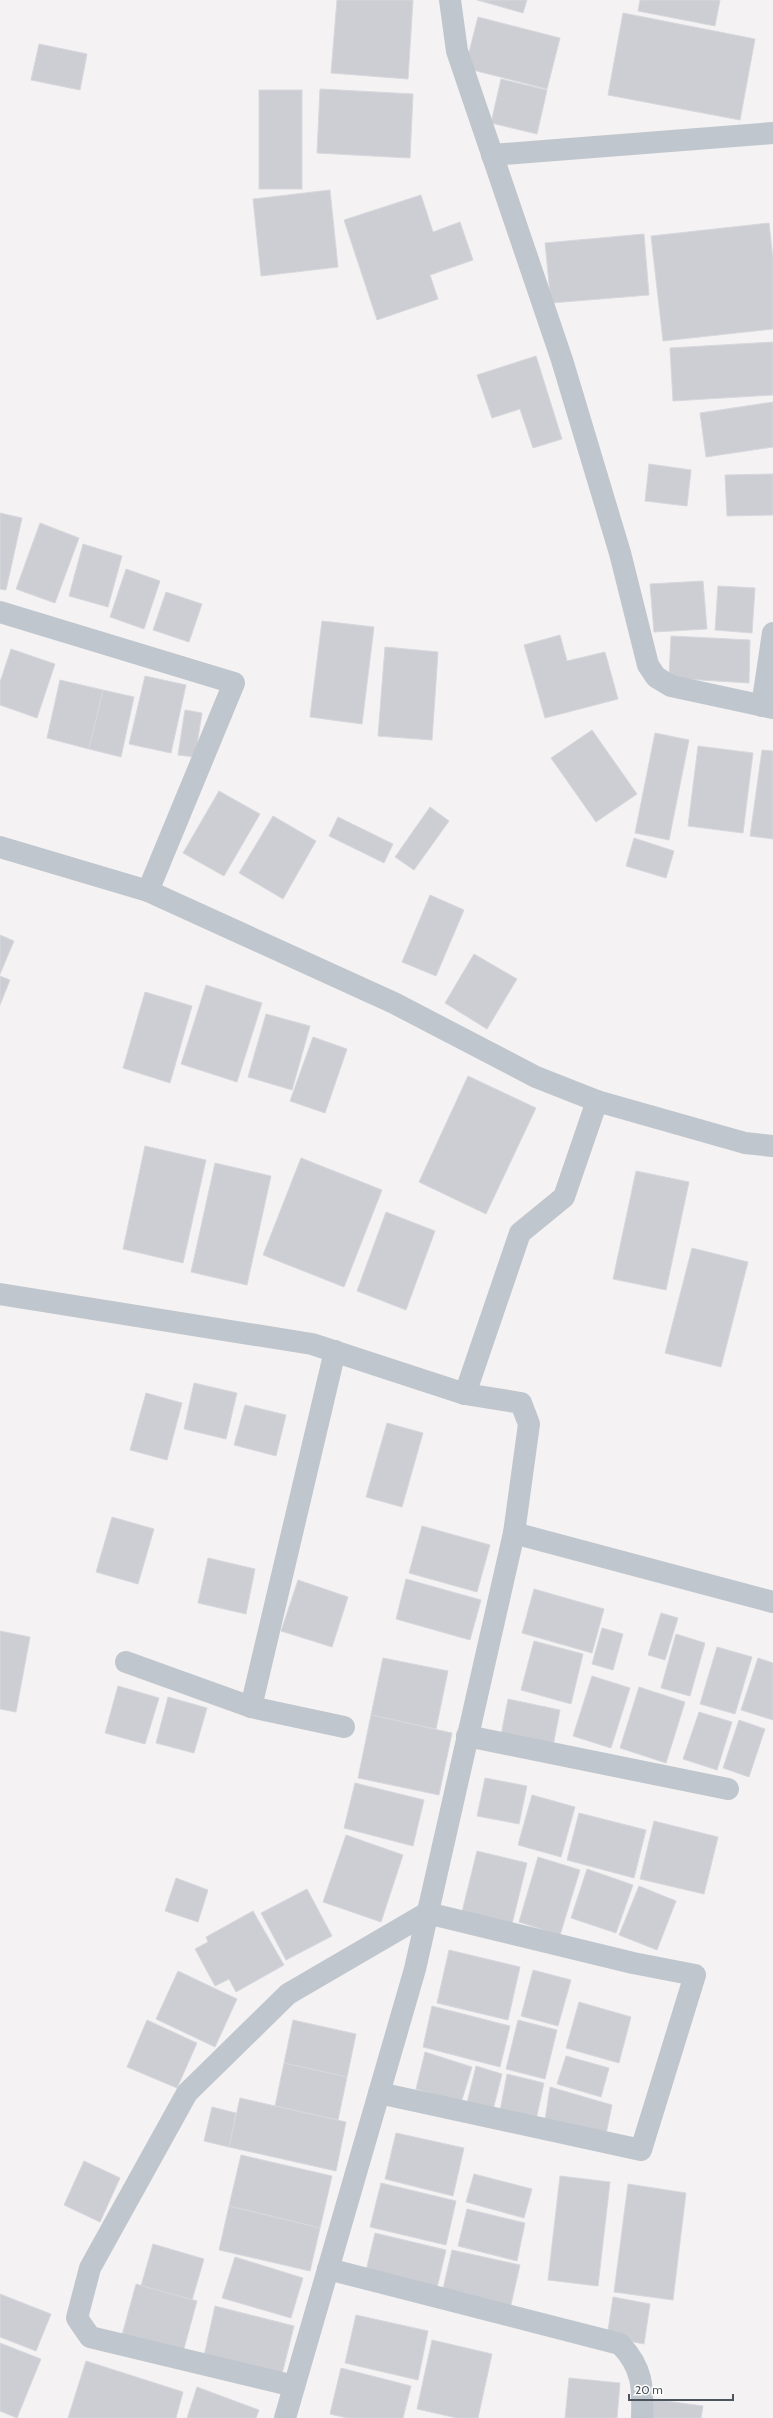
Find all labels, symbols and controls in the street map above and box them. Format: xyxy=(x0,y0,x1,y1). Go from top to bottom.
scale bar xyxy=(629,2376,733,2402)
text: 20 m xyxy=(635,2382,663,2397)

